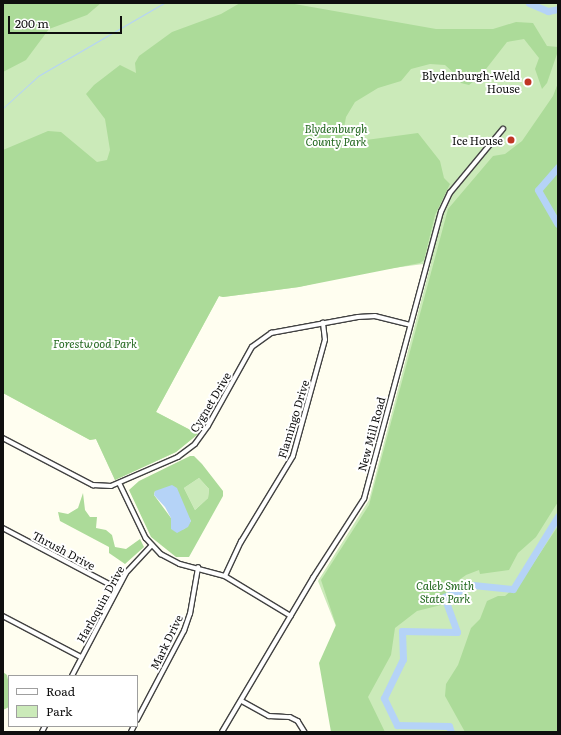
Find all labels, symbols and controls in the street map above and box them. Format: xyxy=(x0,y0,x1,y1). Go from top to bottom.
scale bar xyxy=(10,8,124,34)
text: 200 m xyxy=(15,14,49,32)
place label: Blydenburgh-Weld House xyxy=(422,69,520,95)
marker: Blydenburgh-Weld House xyxy=(523,77,533,87)
park label: Blydenburgh County Park xyxy=(305,122,367,148)
place label: Ice House xyxy=(452,133,503,147)
marker: Ice House xyxy=(506,135,516,145)
park label: Forestwood Park xyxy=(53,336,137,350)
street label: Cygnet Drive xyxy=(187,369,233,435)
street label: Flamingo Drive xyxy=(275,378,311,460)
street label: New Mill Road xyxy=(355,395,387,473)
street label: Thrush Drive xyxy=(30,528,98,572)
street label: Harloquin Drive xyxy=(73,563,127,645)
park label: Caleb Smith State Park xyxy=(416,579,474,605)
street label: Mark Drive xyxy=(147,612,185,672)
legend xyxy=(8,675,138,727)
text: Road xyxy=(46,682,75,700)
text: Park xyxy=(46,702,72,720)

